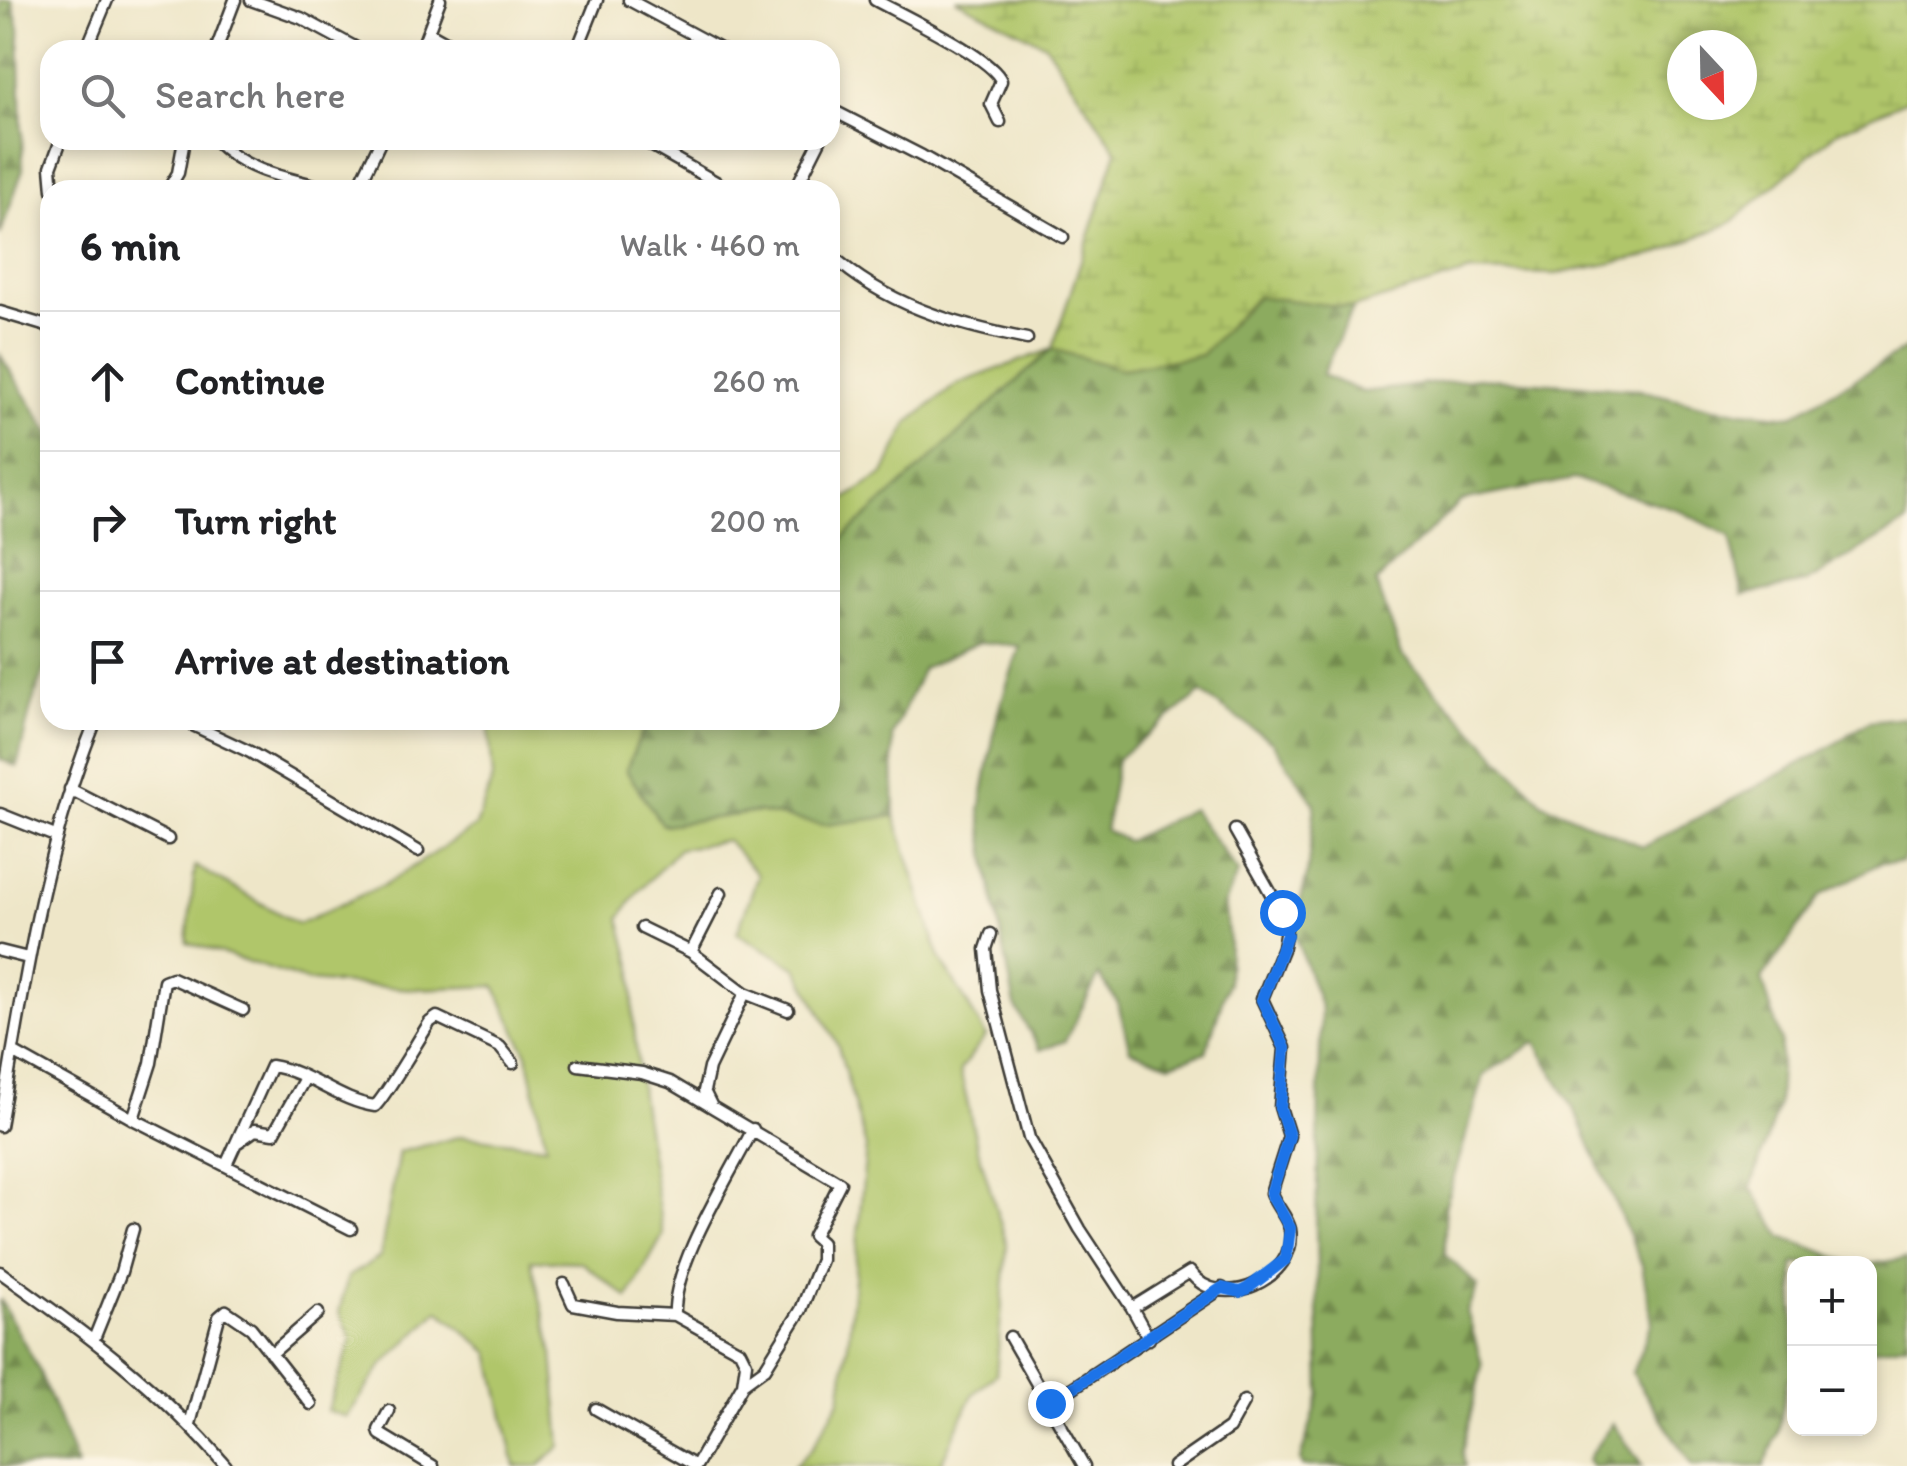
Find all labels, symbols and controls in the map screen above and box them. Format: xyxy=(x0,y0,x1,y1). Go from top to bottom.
north arrow xyxy=(1667,30,1757,120)
search box xyxy=(40,40,840,150)
icon: search xyxy=(75,68,130,123)
text: Search here xyxy=(155,72,346,118)
text: 6 min xyxy=(80,220,180,271)
text: Walk · 460 m xyxy=(620,226,800,264)
icon: ahead xyxy=(80,354,135,409)
text: Continue xyxy=(175,358,325,404)
text: 260 m xyxy=(712,362,800,400)
icon: right xyxy=(80,494,135,549)
text: Turn right xyxy=(175,498,337,544)
text: 200 m xyxy=(710,502,800,540)
icon: arrive xyxy=(80,634,135,689)
text: Arrive at destination xyxy=(175,638,510,684)
route start xyxy=(1260,890,1306,936)
map controls xyxy=(1787,1256,1877,1436)
button: + xyxy=(1787,1256,1877,1346)
button: − xyxy=(1787,1346,1877,1436)
route end xyxy=(1028,1381,1074,1427)

